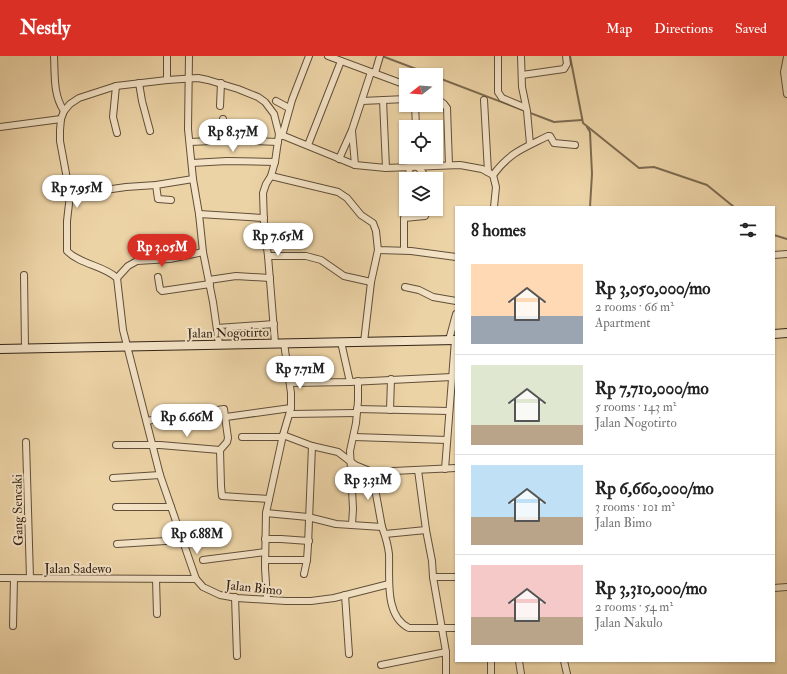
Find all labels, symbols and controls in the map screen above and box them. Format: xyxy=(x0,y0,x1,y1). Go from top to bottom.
text: Nestly xyxy=(20,16,70,40)
text: Map xyxy=(606,20,632,37)
text: Directions xyxy=(654,20,713,37)
text: Saved xyxy=(735,20,767,37)
north arrow xyxy=(399,68,443,112)
map controls xyxy=(399,68,443,216)
pin: Rp 8.37M xyxy=(192,119,274,153)
button: locate xyxy=(399,120,443,164)
text: Rp 8.37M xyxy=(208,124,258,140)
button: layers xyxy=(399,172,443,216)
pin: Rp 7.95M xyxy=(36,175,118,209)
text: Rp 7.95M xyxy=(51,180,103,196)
icon: filters xyxy=(737,219,759,241)
text: 8 homes xyxy=(471,220,526,241)
pin: Rp 7.65M xyxy=(237,223,319,257)
text: Rp 7.65M xyxy=(252,228,304,244)
pin: Rp 3.05M xyxy=(121,234,203,268)
text: Rp 3.05M xyxy=(136,239,188,255)
text: Rp 3,050,000/mo xyxy=(595,278,711,299)
icon: home xyxy=(503,280,551,328)
text: 2 rooms · 66 m² xyxy=(595,299,674,315)
text: Apartment xyxy=(595,315,651,331)
street label: Jalan Nogotirto xyxy=(186,324,269,342)
pin: Rp 7.71M xyxy=(259,356,341,390)
text: Rp 7.71M xyxy=(275,361,325,377)
text: Rp 7,710,000/mo xyxy=(595,378,709,399)
icon: home xyxy=(503,381,551,429)
text: 5 rooms · 143 m² xyxy=(595,399,676,415)
pin: Rp 6.66M xyxy=(146,404,228,438)
text: Rp 6.66M xyxy=(160,409,214,425)
text: Jalan Nogotirto xyxy=(595,415,677,431)
pin: Rp 3.31M xyxy=(327,467,409,501)
text: Rp 3.31M xyxy=(344,472,392,488)
street label: Gang Sencaki xyxy=(9,473,27,546)
text: Rp 6,660,000/mo xyxy=(595,478,714,499)
icon: home xyxy=(503,481,551,529)
text: 3 rooms · 101 m² xyxy=(595,499,675,515)
text: Jalan Bimo xyxy=(595,515,652,531)
pin: Rp 6.88M xyxy=(156,521,238,555)
text: Rp 6.88M xyxy=(171,526,223,542)
street label: Jalan Sadewo xyxy=(43,561,112,577)
street label: Jalan Bimo xyxy=(224,577,283,599)
text: Rp 3,310,000/mo xyxy=(595,578,707,599)
icon: home xyxy=(503,581,551,629)
text: 2 rooms · 54 m² xyxy=(595,599,673,615)
text: Jalan Nakulo xyxy=(595,615,663,631)

